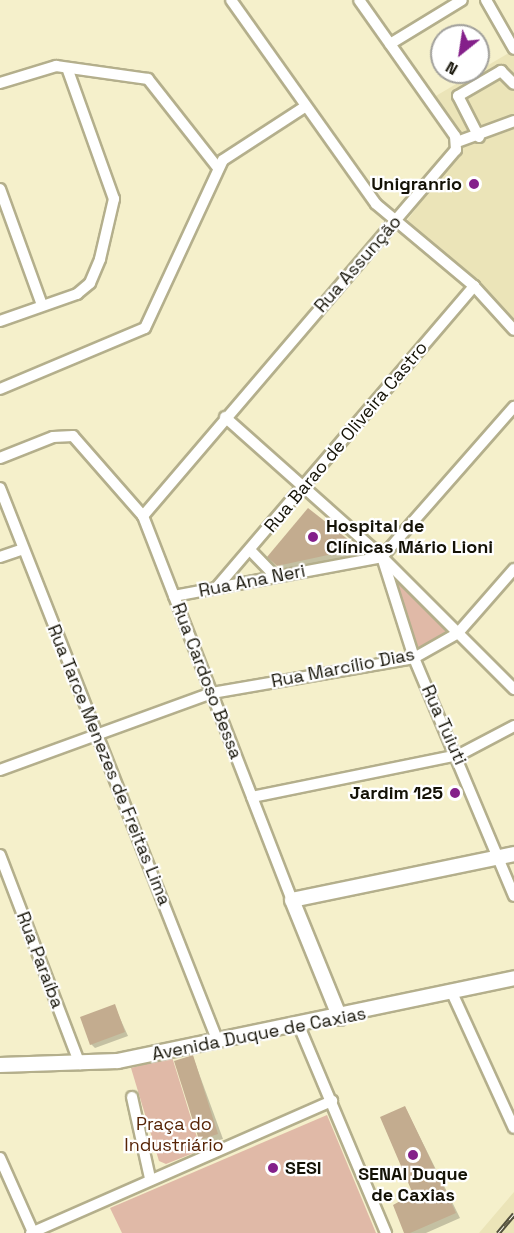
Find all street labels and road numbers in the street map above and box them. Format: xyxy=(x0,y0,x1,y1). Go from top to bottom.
street label: Rua Assunção xyxy=(310,211,406,317)
street label: Rua Barao de Oliveira Castro xyxy=(260,337,432,537)
street label: Rua Ana Neri xyxy=(197,560,307,602)
street label: Rua Cardoso Bessa xyxy=(167,600,247,762)
street label: Rua Tarce Menezes de Freitas Lima xyxy=(43,621,175,909)
street label: Rua Marcílio Dias xyxy=(269,644,417,692)
street label: Rua Tuiuti xyxy=(417,681,471,769)
street label: Rua Paraíba xyxy=(12,909,68,1011)
street label: Avenida Duque de Caxias xyxy=(150,1003,368,1065)

